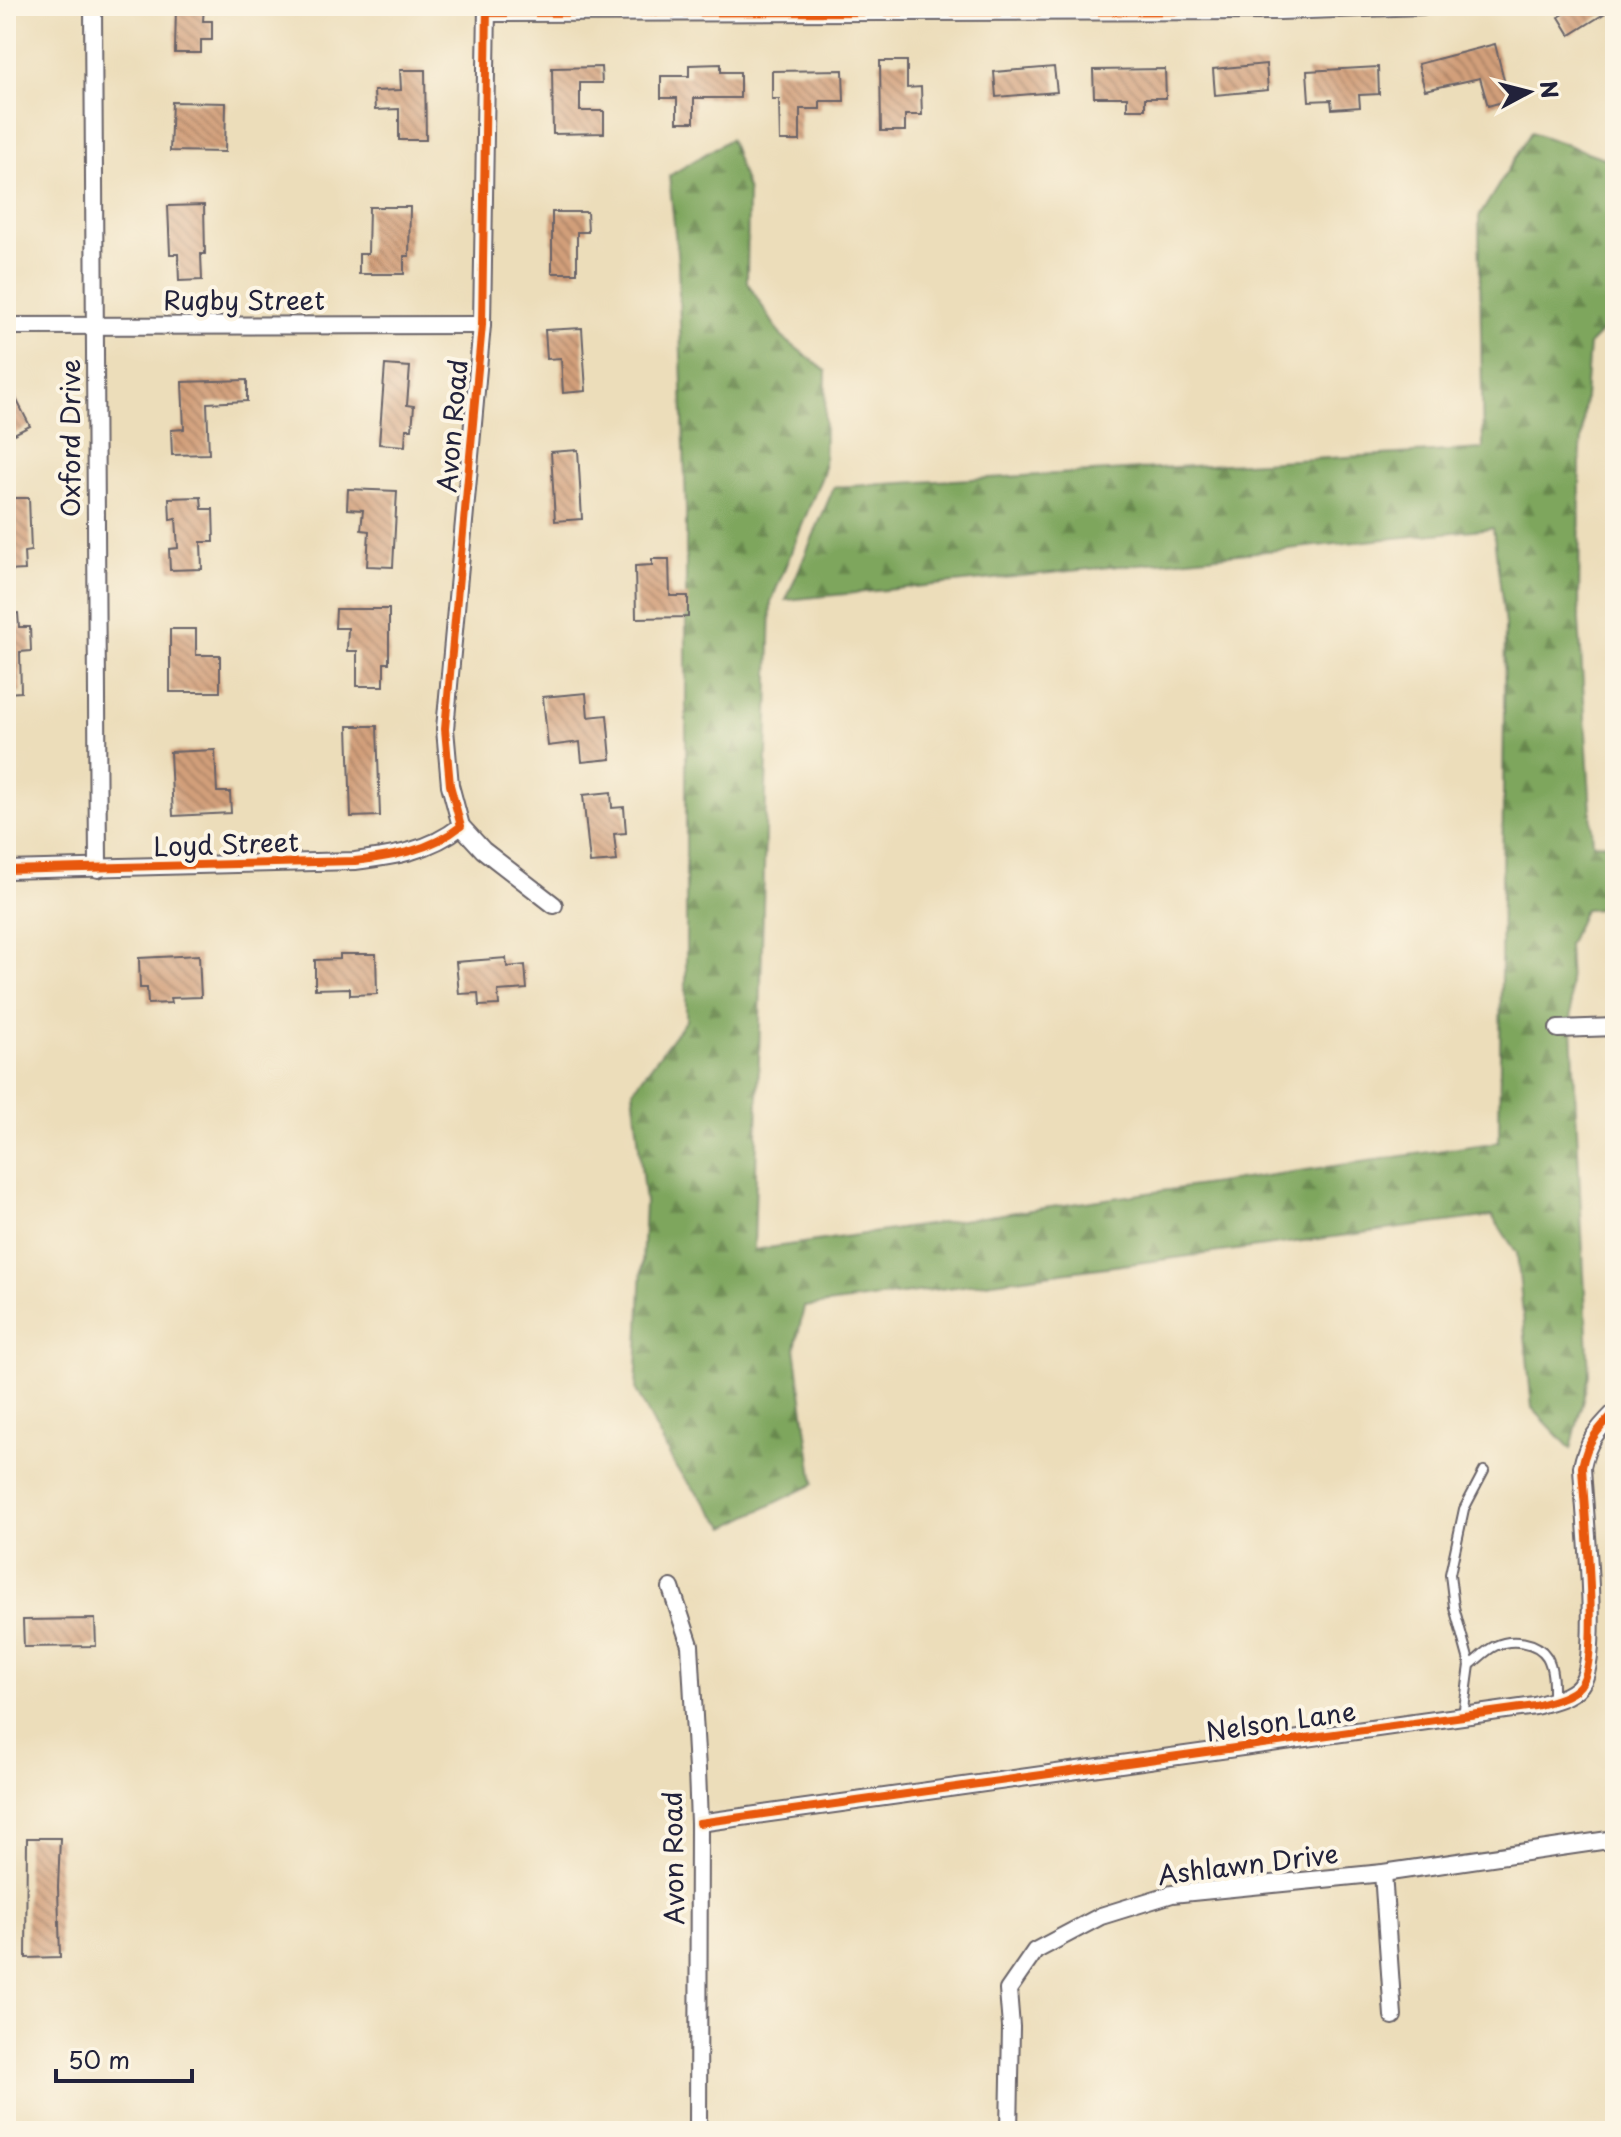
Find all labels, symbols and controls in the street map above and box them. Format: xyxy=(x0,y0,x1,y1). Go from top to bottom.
north arrow xyxy=(1489,52,1569,132)
text: N xyxy=(1533,79,1568,100)
street label: Rugby Street xyxy=(163,280,325,319)
street label: Avon Road xyxy=(426,358,477,494)
street label: Oxford Drive xyxy=(50,359,89,517)
street label: Loyd Street xyxy=(152,821,299,866)
street label: Nelson Lane xyxy=(1203,1691,1358,1750)
street label: Avon Road xyxy=(652,1791,693,1925)
street label: Ashlawn Drive xyxy=(1155,1833,1340,1894)
scale bar xyxy=(56,2033,192,2083)
text: 50 m xyxy=(68,2041,130,2077)

